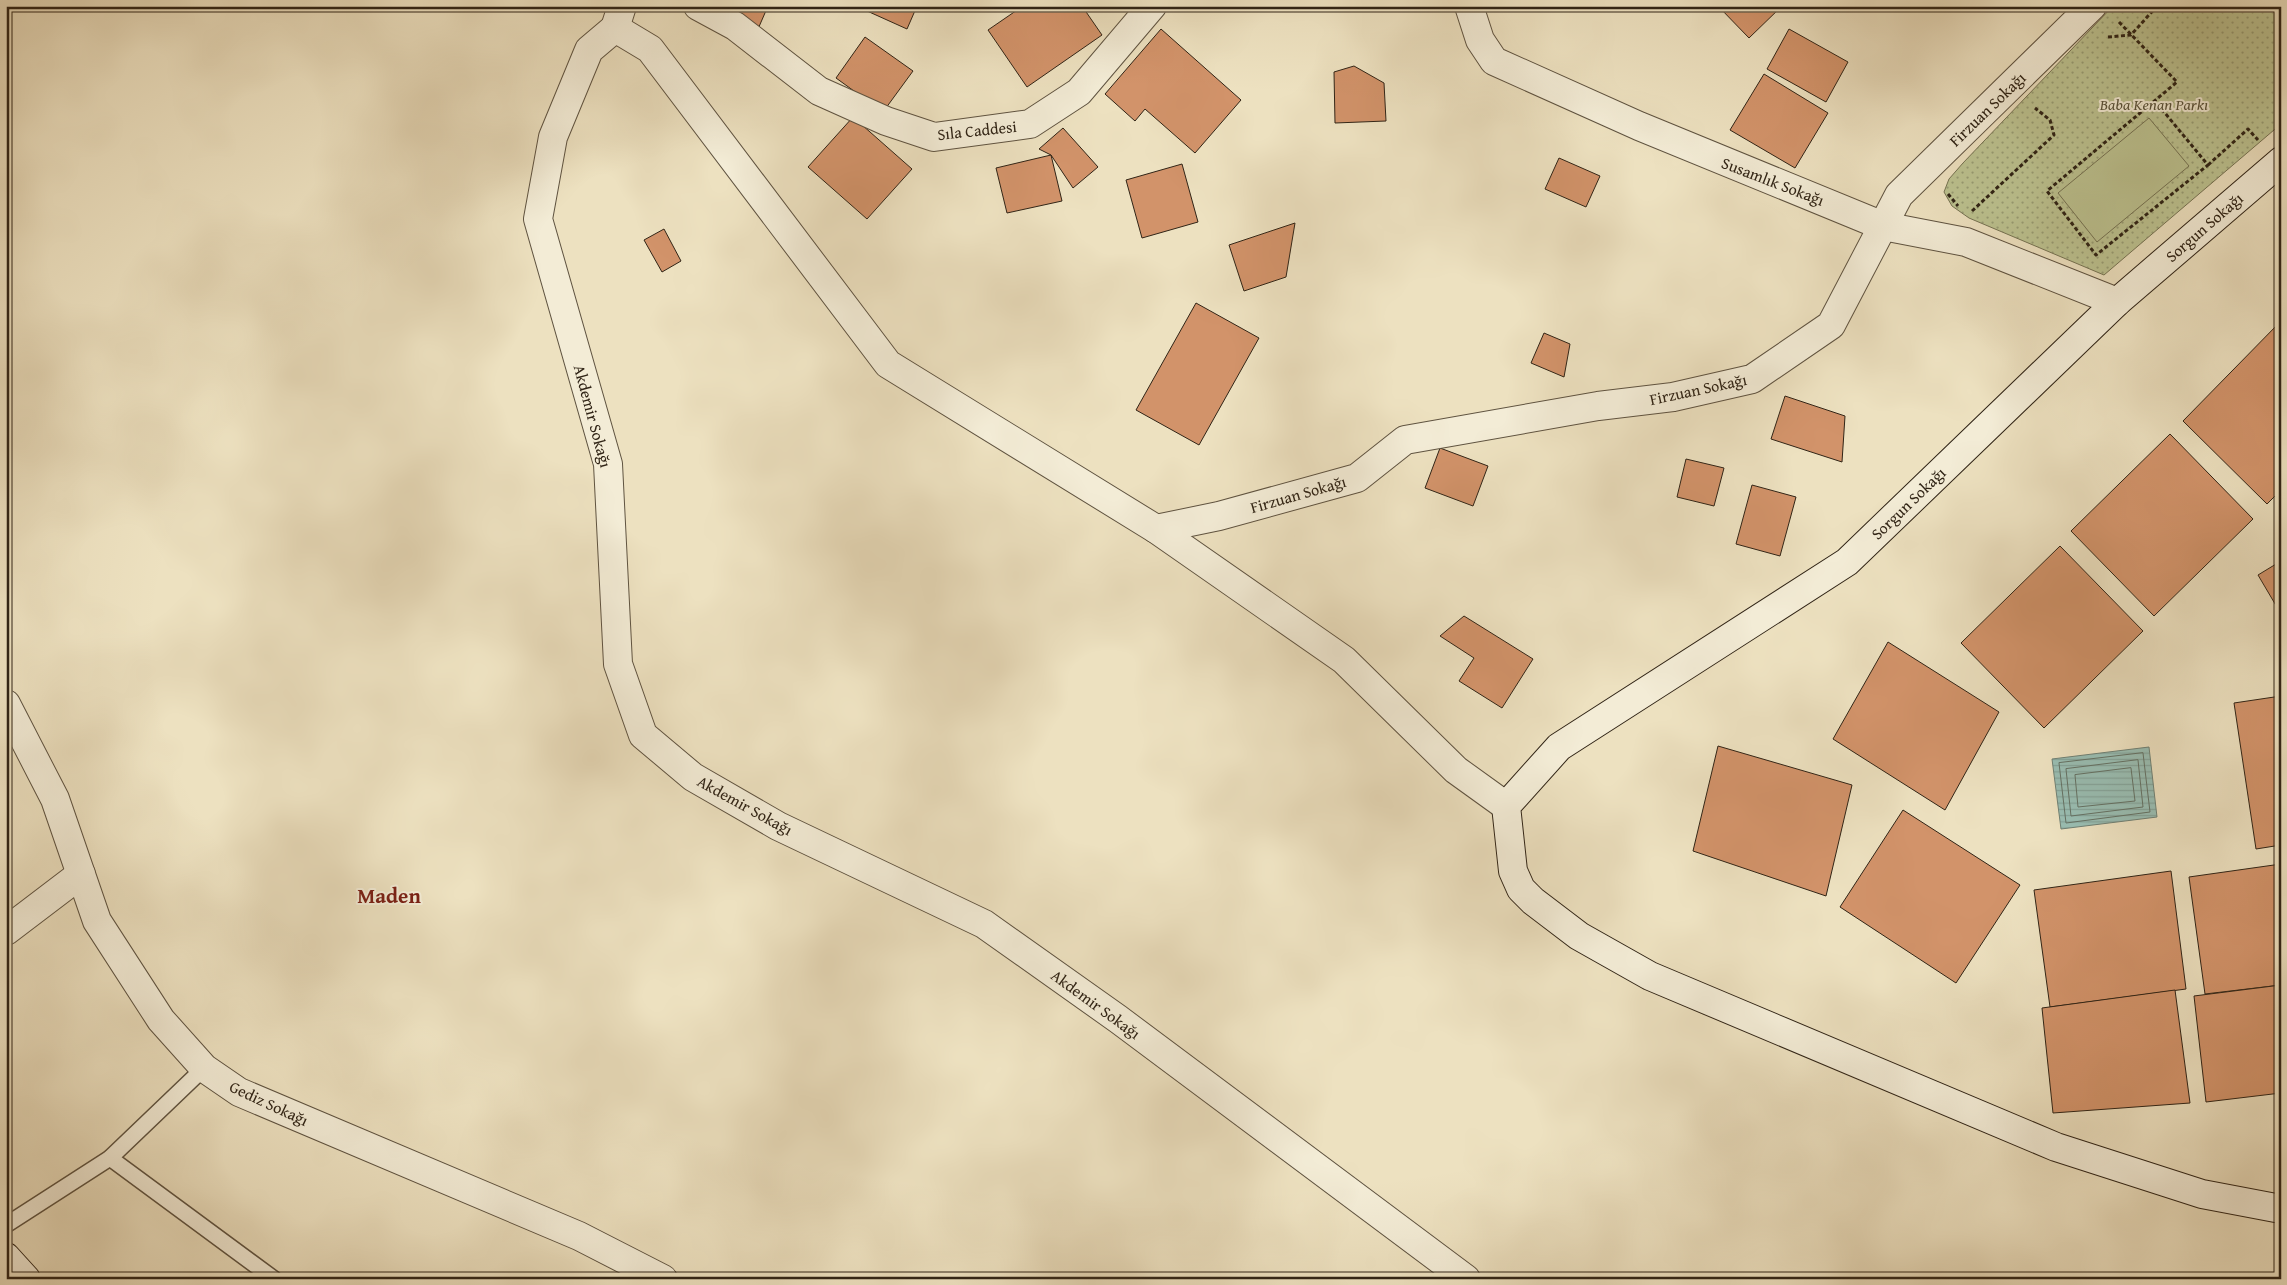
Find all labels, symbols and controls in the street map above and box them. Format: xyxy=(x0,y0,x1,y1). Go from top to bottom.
street label: Firzuan Sokağı xyxy=(1943,66,2031,152)
park label: Baba Kenan Parkı xyxy=(2099,92,2208,116)
street label: Sıla Caddesi xyxy=(936,114,1018,146)
street label: Susamlık Sokağı xyxy=(1718,150,1828,212)
street label: Sorgun Sokağı xyxy=(2160,186,2248,267)
street label: Akdemir Sokağı xyxy=(568,362,618,471)
street label: Firzuan Sokağı xyxy=(1647,367,1749,411)
street label: Sorgun Sokağı xyxy=(1865,461,1951,545)
street label: Firzuan Sokağı xyxy=(1247,469,1349,519)
street label: Akdemir Sokağı xyxy=(693,769,797,841)
district label: Maden xyxy=(357,880,421,911)
street label: Akdemir Sokağı xyxy=(1046,963,1146,1045)
street label: Gediz Sokağı xyxy=(226,1074,313,1132)

